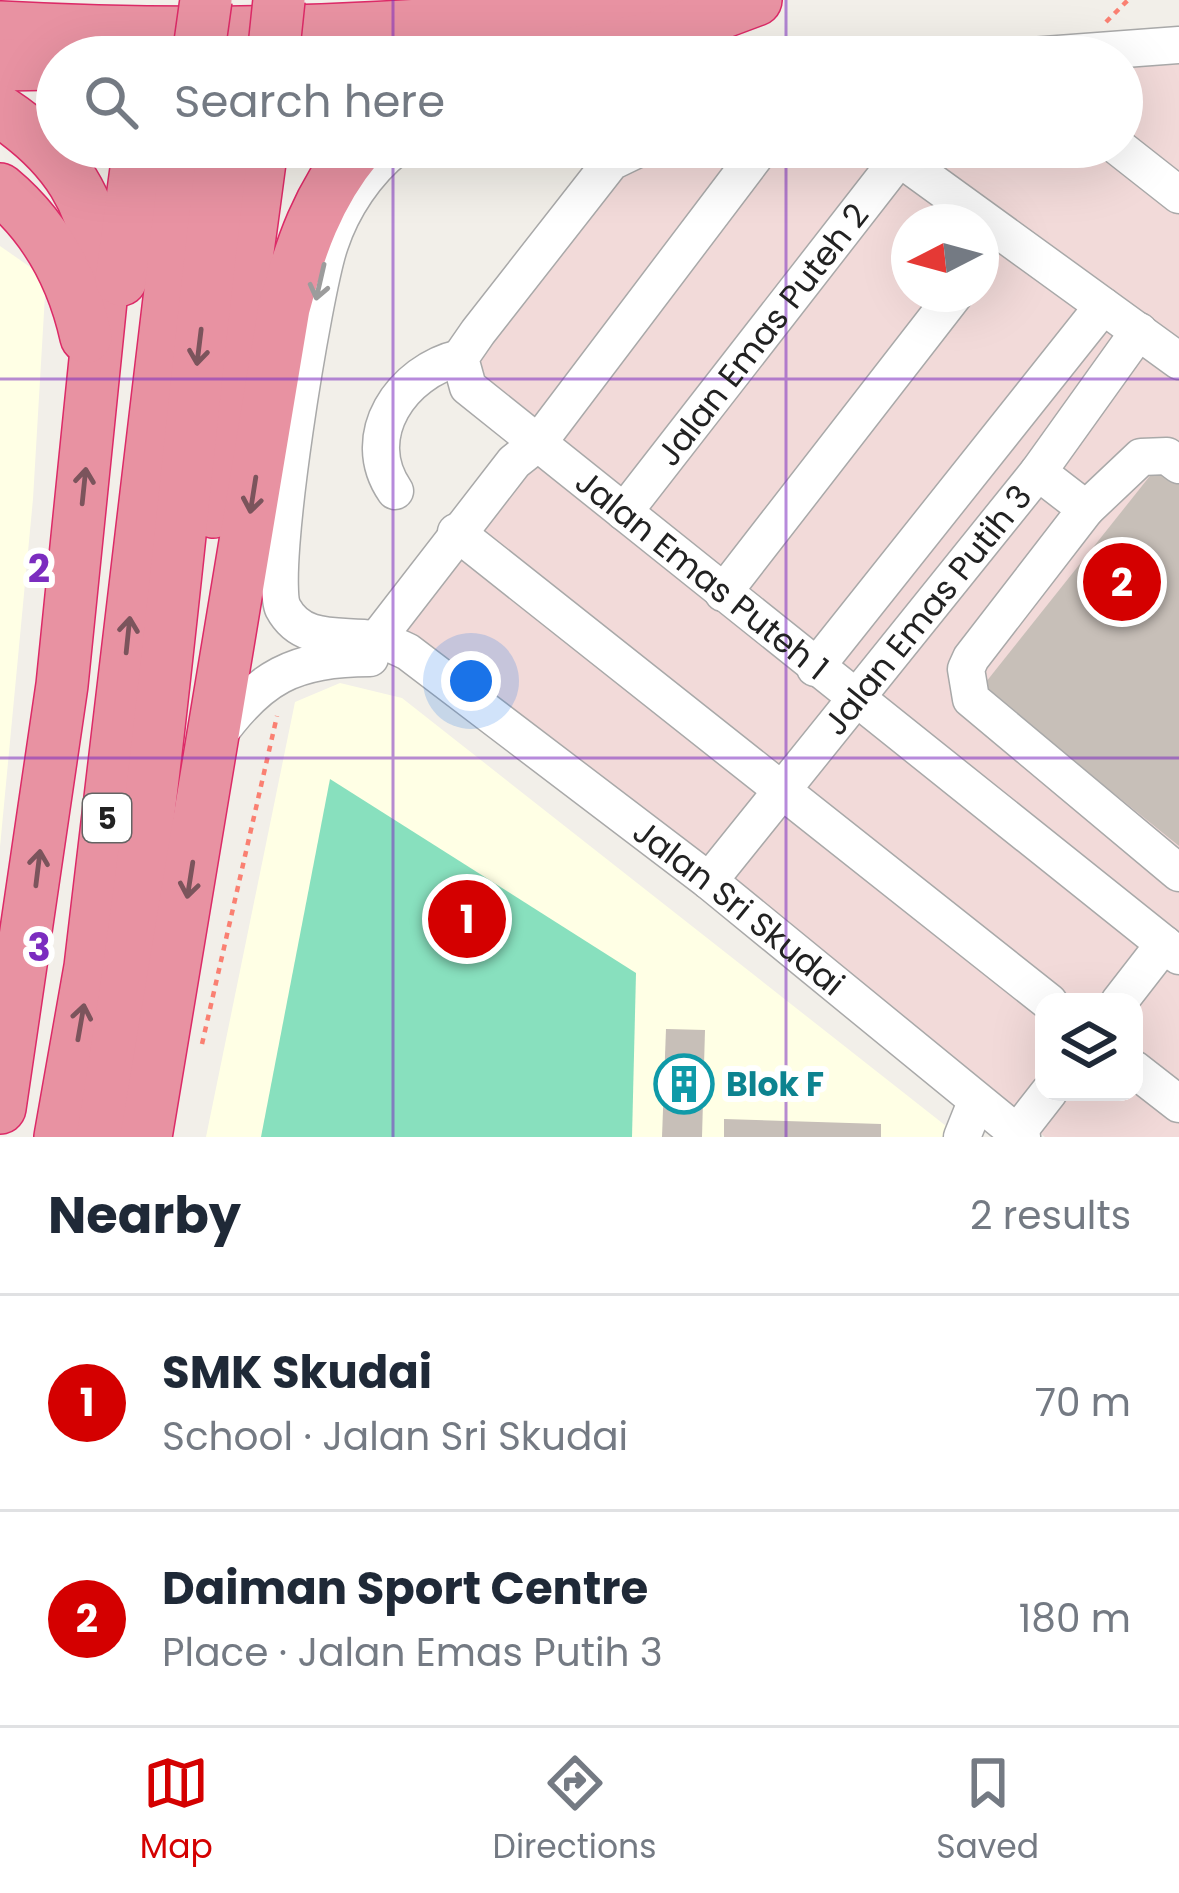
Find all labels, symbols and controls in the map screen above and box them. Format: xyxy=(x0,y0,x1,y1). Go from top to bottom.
search box xyxy=(36,36,1143,168)
icon: search xyxy=(78,69,144,135)
text: Search here xyxy=(174,70,445,133)
street label: Jalan Emas Puteh 2 xyxy=(645,193,879,476)
north arrow xyxy=(891,204,999,312)
one-way arrow xyxy=(308,263,331,301)
one-way arrow xyxy=(187,326,209,365)
street label: Jalan Emas Puteh 1 xyxy=(565,458,839,690)
one-way arrow xyxy=(73,467,96,506)
one-way arrow xyxy=(241,475,264,514)
street label: Jalan Emas Putih 3 xyxy=(812,475,1042,745)
pin: 2 xyxy=(1083,537,1161,627)
text: 2 xyxy=(28,541,50,596)
one-way arrow xyxy=(117,616,140,655)
your location xyxy=(441,651,501,711)
road number: 5 xyxy=(83,794,131,842)
street label: Jalan Sri Skudai xyxy=(623,808,855,1006)
one-way arrow xyxy=(28,849,50,888)
one-way arrow xyxy=(178,859,201,898)
pin: 1 xyxy=(428,874,506,964)
text: 3 xyxy=(27,920,51,975)
map controls xyxy=(1035,993,1143,1101)
button: layers xyxy=(1035,993,1143,1101)
one-way arrow xyxy=(70,1003,93,1042)
building icon: Blok F xyxy=(653,1053,715,1115)
place label: Blok F xyxy=(726,1061,824,1108)
text: Nearby xyxy=(48,1179,241,1251)
text: 2 results xyxy=(970,1188,1131,1243)
text: SMK Skudai xyxy=(162,1341,432,1404)
text: 1 xyxy=(80,1375,94,1430)
text: 70 m xyxy=(1035,1375,1131,1430)
text: School · Jalan Sri Skudai xyxy=(162,1409,628,1464)
text: Daiman Sport Centre xyxy=(162,1557,648,1620)
text: 2 xyxy=(76,1591,98,1646)
text: 180 m xyxy=(1019,1591,1131,1646)
text: Place · Jalan Emas Putih 3 xyxy=(162,1625,663,1680)
tab: Map xyxy=(140,1750,213,1872)
tab: Directions xyxy=(493,1750,656,1872)
tab: Saved xyxy=(936,1750,1039,1872)

